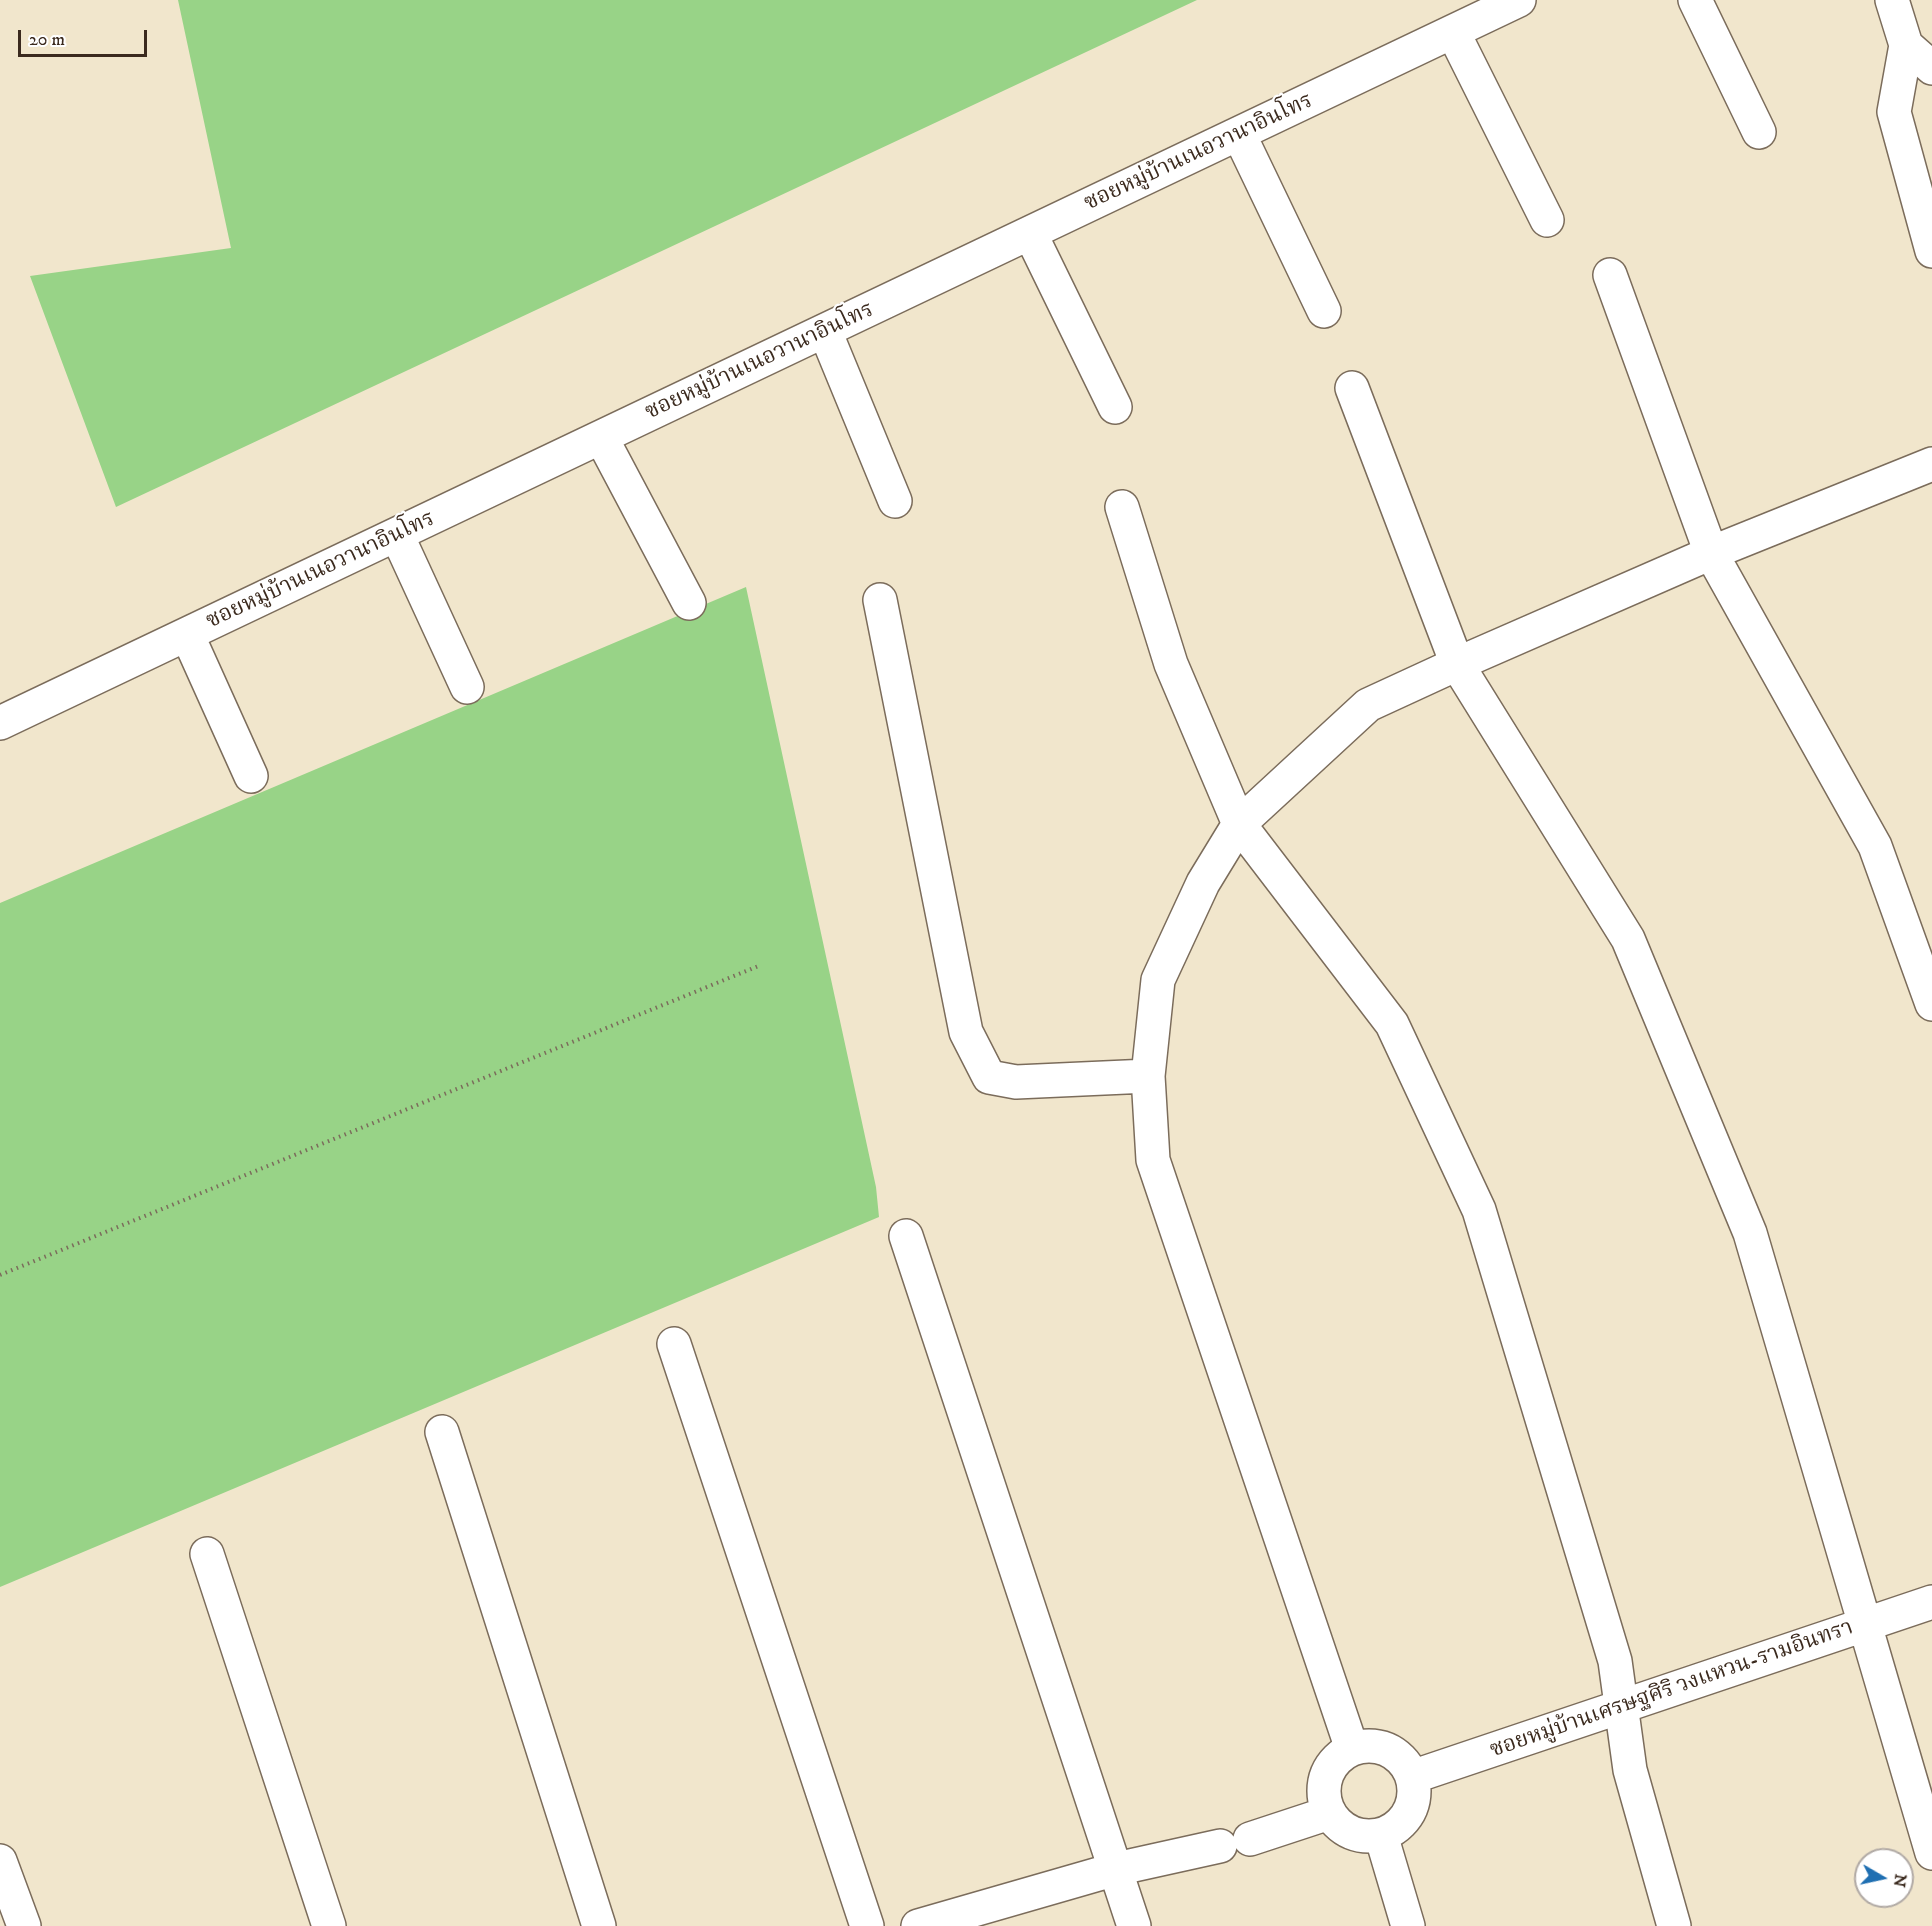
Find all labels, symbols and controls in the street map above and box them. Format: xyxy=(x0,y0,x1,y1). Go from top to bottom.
scale bar xyxy=(21,18,150,56)
text: 20 m xyxy=(29,29,65,51)
street label: ซอยหมู่บ้านเนอวานาอินโทร xyxy=(1081,88,1317,218)
street label: ซอยหมู่บ้านเนอวานาอินโทร xyxy=(642,297,878,427)
street label: ซอยหมู่บ้านเนอวานาอินโทร xyxy=(203,506,439,636)
street label: ซอยหมู่บ้านเศรษฐศิริ วงแหวน-รามอินทรา xyxy=(1487,1615,1857,1765)
north arrow xyxy=(1854,1848,1914,1908)
text: N xyxy=(1889,1872,1911,1889)

